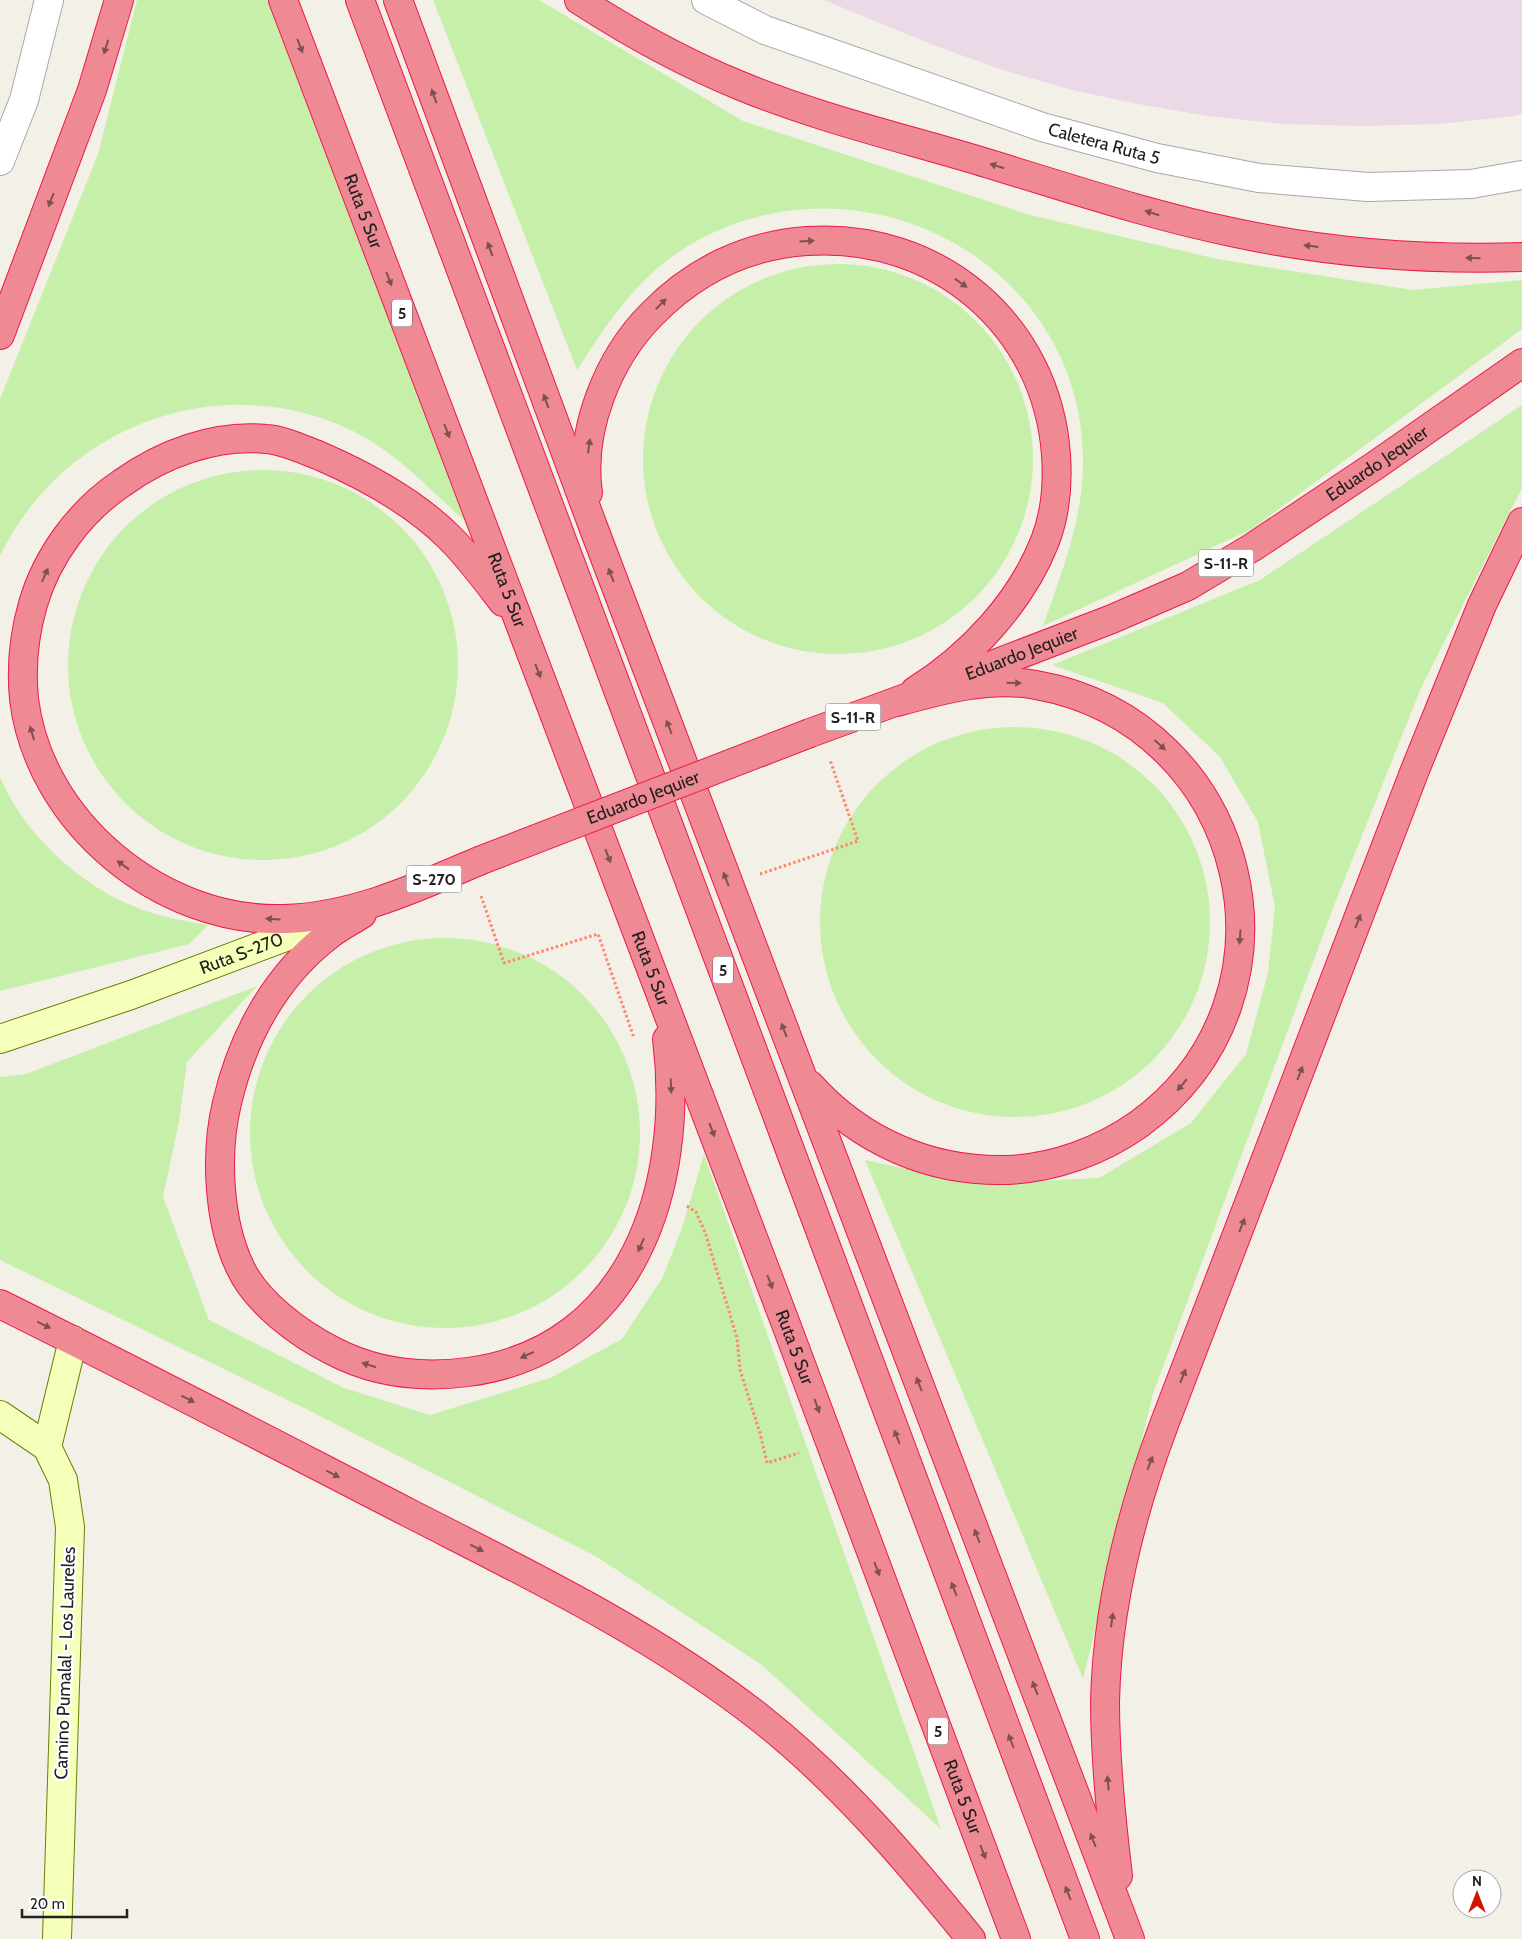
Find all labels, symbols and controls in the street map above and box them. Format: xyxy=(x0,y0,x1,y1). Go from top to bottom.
one-way arrow xyxy=(297,38,304,53)
one-way arrow xyxy=(102,40,110,55)
one-way arrow xyxy=(430,88,438,103)
street label: Caletera Ruta 5 xyxy=(1046,118,1163,169)
one-way arrow xyxy=(989,162,1004,170)
street label: Ruta 5 Sur xyxy=(339,171,388,252)
one-way arrow xyxy=(47,193,55,208)
one-way arrow xyxy=(1145,208,1160,216)
one-way arrow xyxy=(800,237,816,245)
one-way arrow xyxy=(486,241,493,256)
one-way arrow xyxy=(1303,242,1319,250)
one-way arrow xyxy=(1465,254,1481,262)
one-way arrow xyxy=(385,272,393,287)
one-way arrow xyxy=(954,278,968,288)
one-way arrow xyxy=(655,298,667,310)
road number: 5 xyxy=(392,300,412,326)
one-way arrow xyxy=(542,393,550,408)
street label: Eduardo Jequier xyxy=(1322,421,1433,506)
one-way arrow xyxy=(443,424,451,439)
one-way arrow xyxy=(585,437,593,453)
street label: Ruta 5 Sur xyxy=(483,549,531,631)
road number: S-11-R xyxy=(1198,550,1254,576)
one-way arrow xyxy=(607,567,615,582)
one-way arrow xyxy=(41,568,49,582)
street label: Eduardo Jequier xyxy=(962,622,1081,685)
one-way arrow xyxy=(534,664,542,679)
one-way arrow xyxy=(1006,680,1022,688)
road number: S-11-R xyxy=(826,704,880,730)
one-way arrow xyxy=(665,719,672,734)
one-way arrow xyxy=(28,726,36,741)
one-way arrow xyxy=(1154,739,1166,751)
street label: Eduardo Jequier xyxy=(584,766,703,829)
one-way arrow xyxy=(605,848,612,863)
one-way arrow xyxy=(116,860,130,870)
road number: S-270 xyxy=(406,866,462,892)
one-way arrow xyxy=(722,871,729,886)
one-way arrow xyxy=(1354,913,1362,928)
one-way arrow xyxy=(265,914,281,922)
street label: Ruta S-270 xyxy=(196,928,286,979)
street label: Ruta 5 Sur xyxy=(627,928,675,1009)
one-way arrow xyxy=(1236,929,1244,945)
road number: 5 xyxy=(713,956,733,984)
one-way arrow xyxy=(780,1023,787,1038)
one-way arrow xyxy=(1296,1065,1304,1080)
one-way arrow xyxy=(1176,1078,1187,1091)
one-way arrow xyxy=(667,1079,675,1095)
one-way arrow xyxy=(708,1123,716,1138)
one-way arrow xyxy=(1238,1217,1246,1232)
one-way arrow xyxy=(637,1238,645,1252)
one-way arrow xyxy=(766,1275,774,1290)
street label: Ruta 5 Sur xyxy=(770,1307,819,1388)
one-way arrow xyxy=(36,1321,51,1330)
one-way arrow xyxy=(520,1352,534,1360)
one-way arrow xyxy=(361,1361,376,1368)
one-way arrow xyxy=(1180,1369,1188,1383)
one-way arrow xyxy=(915,1376,923,1391)
one-way arrow xyxy=(181,1395,196,1403)
one-way arrow xyxy=(813,1399,821,1414)
one-way arrow xyxy=(893,1430,901,1444)
one-way arrow xyxy=(1146,1455,1154,1470)
one-way arrow xyxy=(326,1470,340,1478)
one-way arrow xyxy=(973,1528,981,1543)
one-way arrow xyxy=(470,1544,484,1552)
street label: Camino Pumalal - Los Laureles xyxy=(50,1546,80,1780)
one-way arrow xyxy=(874,1561,881,1576)
one-way arrow xyxy=(950,1581,958,1596)
one-way arrow xyxy=(1108,1612,1116,1628)
one-way arrow xyxy=(1031,1680,1039,1695)
road number: 5 xyxy=(928,1718,948,1744)
one-way arrow xyxy=(1007,1733,1015,1748)
street label: Ruta 5 Sur xyxy=(939,1756,987,1837)
one-way arrow xyxy=(1104,1774,1112,1790)
one-way arrow xyxy=(1089,1832,1096,1847)
one-way arrow xyxy=(980,1845,988,1859)
north arrow xyxy=(1452,1869,1502,1919)
text: N xyxy=(1472,1872,1482,1890)
scale bar xyxy=(22,1886,128,1918)
one-way arrow xyxy=(1064,1886,1071,1901)
text: 20 m xyxy=(30,1895,65,1913)

